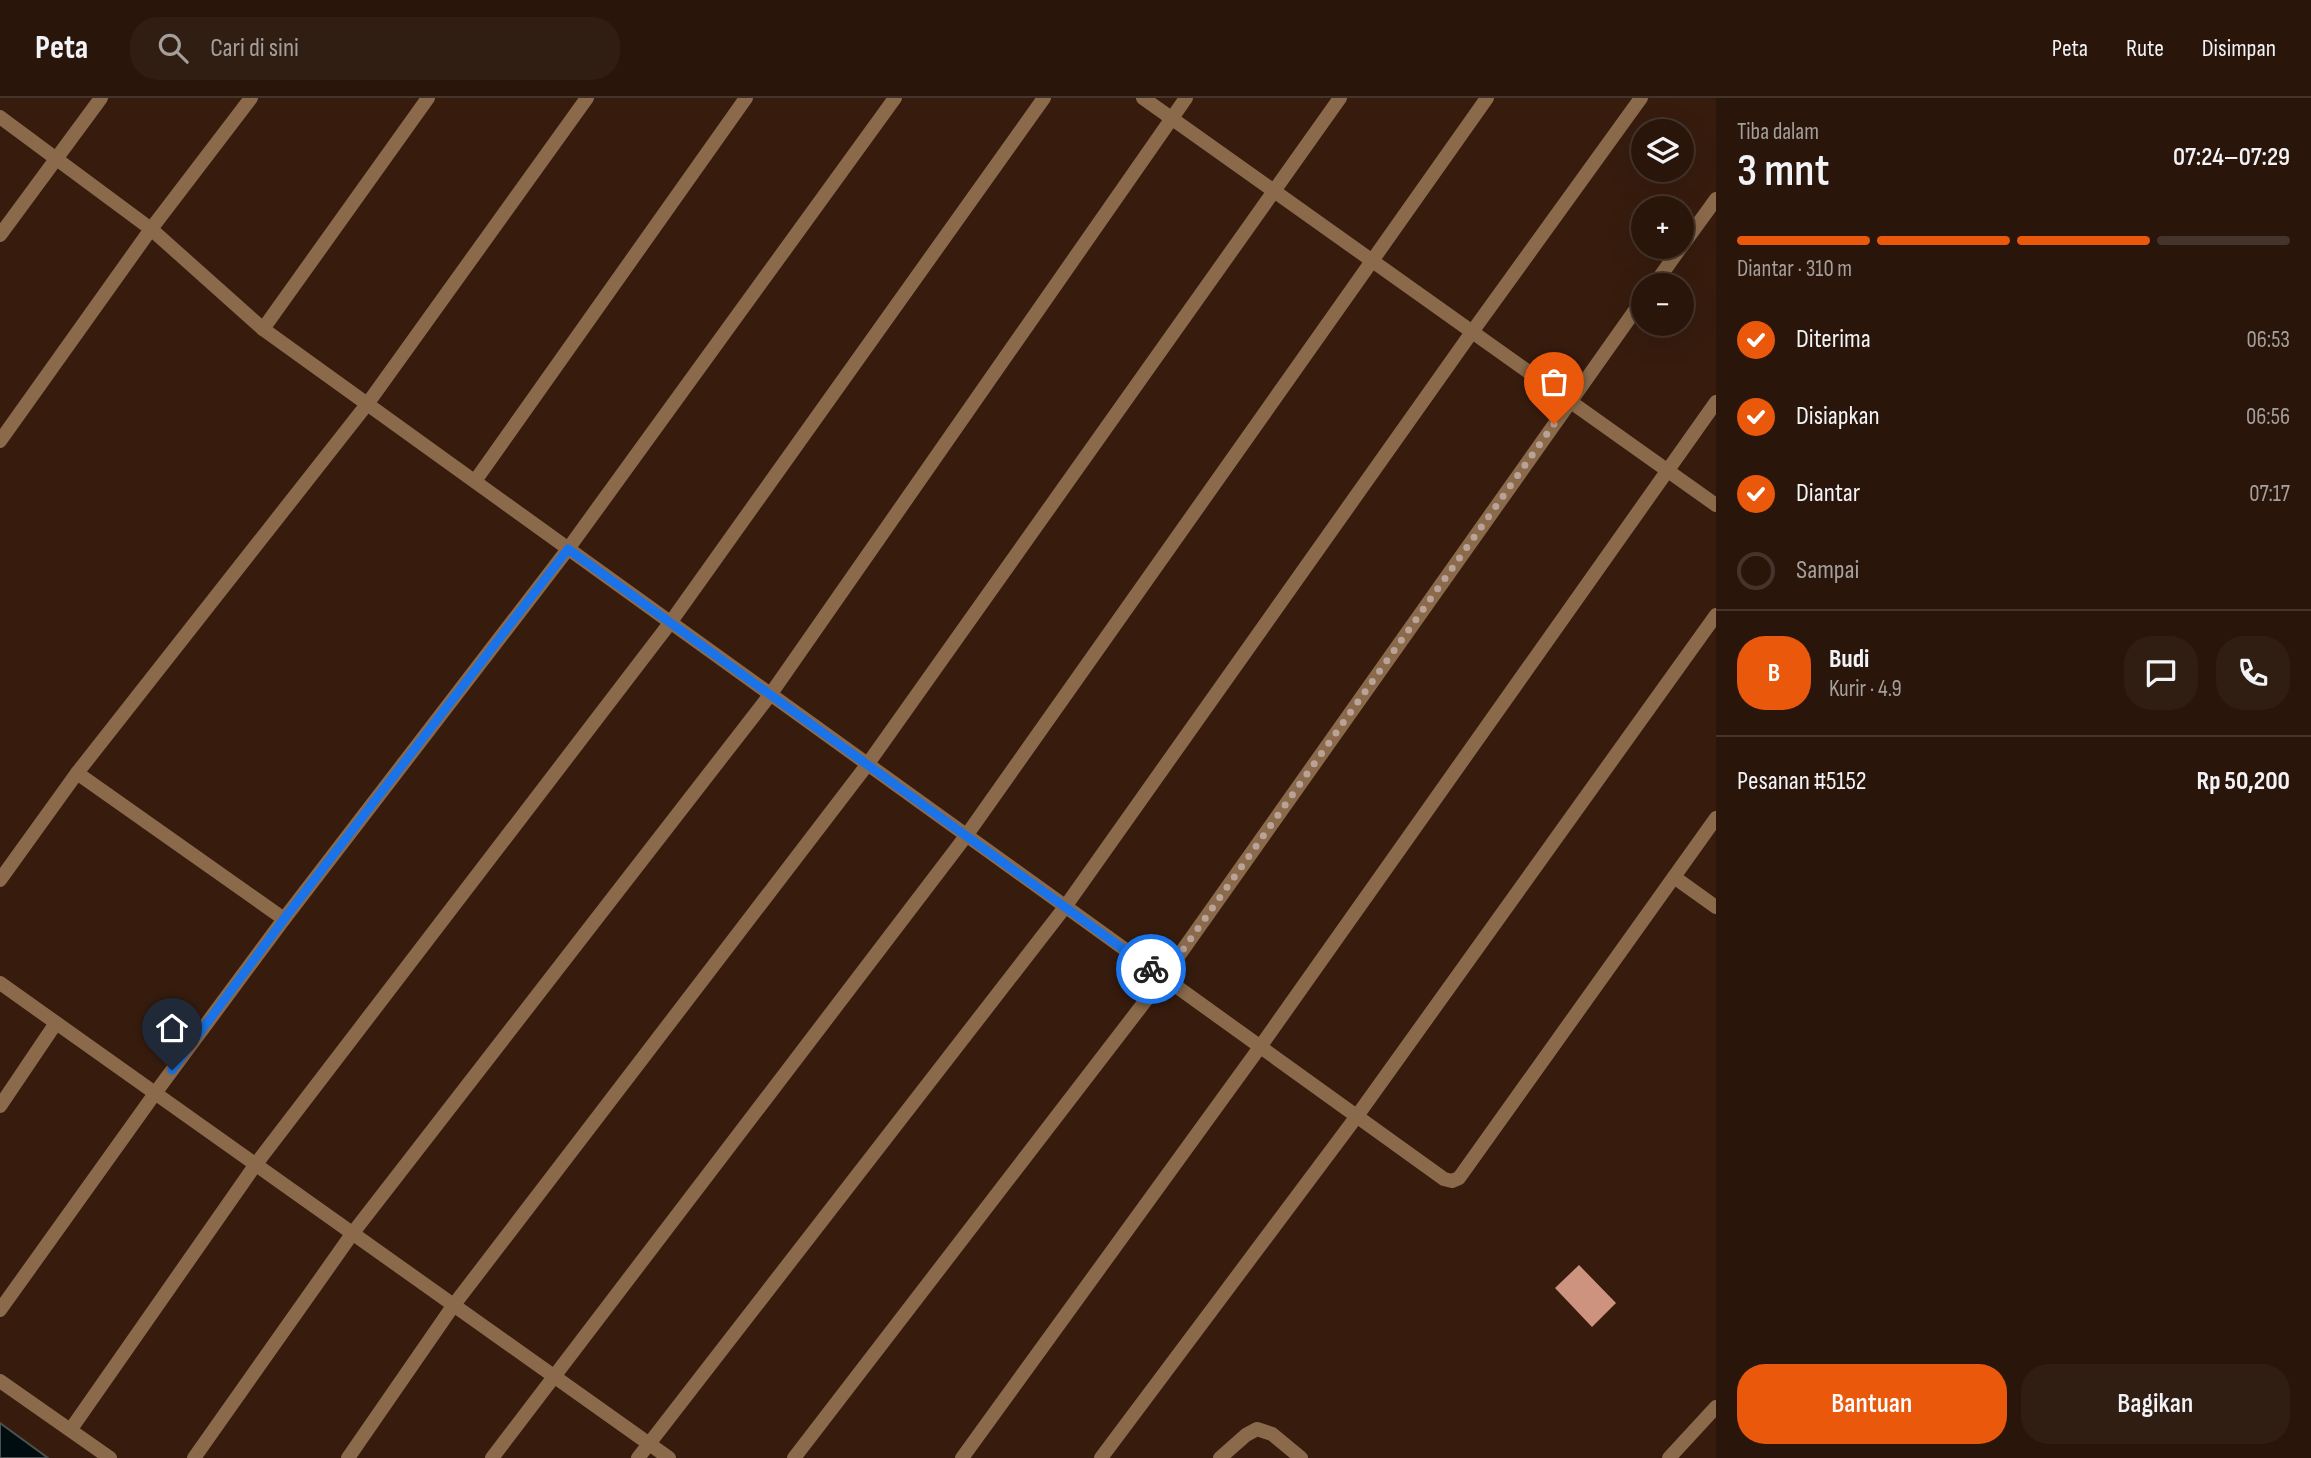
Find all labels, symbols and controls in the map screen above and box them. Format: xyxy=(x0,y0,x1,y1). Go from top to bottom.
search box xyxy=(130,17,620,80)
text: Peta xyxy=(35,28,88,68)
icon: search xyxy=(154,29,192,67)
text: Cari di sini xyxy=(210,33,299,64)
text: Peta xyxy=(2052,34,2088,63)
text: Rute xyxy=(2126,34,2164,63)
text: Disimpan xyxy=(2202,34,2276,63)
text: Tiba dalam xyxy=(1737,118,1819,146)
map controls xyxy=(1631,119,1694,336)
button: layers xyxy=(1631,119,1694,182)
text: 07:24–07:29 xyxy=(2173,142,2290,173)
text: 3 mnt xyxy=(1737,144,1829,199)
button: + xyxy=(1631,196,1694,259)
text: Diantar · 310 m xyxy=(1737,255,1852,283)
button: − xyxy=(1631,273,1694,336)
icon: check xyxy=(1737,321,1775,359)
text: Diterima xyxy=(1796,324,1871,355)
text: 06:53 xyxy=(2246,326,2290,354)
pin xyxy=(1524,352,1584,424)
icon: bag xyxy=(1535,363,1573,401)
icon: check xyxy=(1737,398,1775,436)
text: Disiapkan xyxy=(1796,401,1880,432)
text: 06:56 xyxy=(2246,403,2290,431)
icon: check xyxy=(1737,475,1775,513)
text: Diantar xyxy=(1796,478,1860,509)
text: 07:17 xyxy=(2249,480,2290,508)
text: Sampai xyxy=(1796,555,1859,586)
button: chat xyxy=(2124,636,2198,710)
button: phone xyxy=(2216,636,2290,710)
text: Budi xyxy=(1829,644,1869,675)
text: B xyxy=(1768,658,1780,689)
text: Kurir · 4.9 xyxy=(1829,675,1902,703)
text: Pesanan #5152 xyxy=(1737,766,1867,797)
text: Rp 50,200 xyxy=(2196,766,2290,797)
courier xyxy=(1116,934,1186,1004)
icon: bike xyxy=(1132,950,1170,988)
pin xyxy=(142,998,202,1070)
icon: home xyxy=(153,1009,191,1047)
button: Bantuan xyxy=(1737,1364,2007,1444)
button: Bagikan xyxy=(2021,1364,2290,1444)

